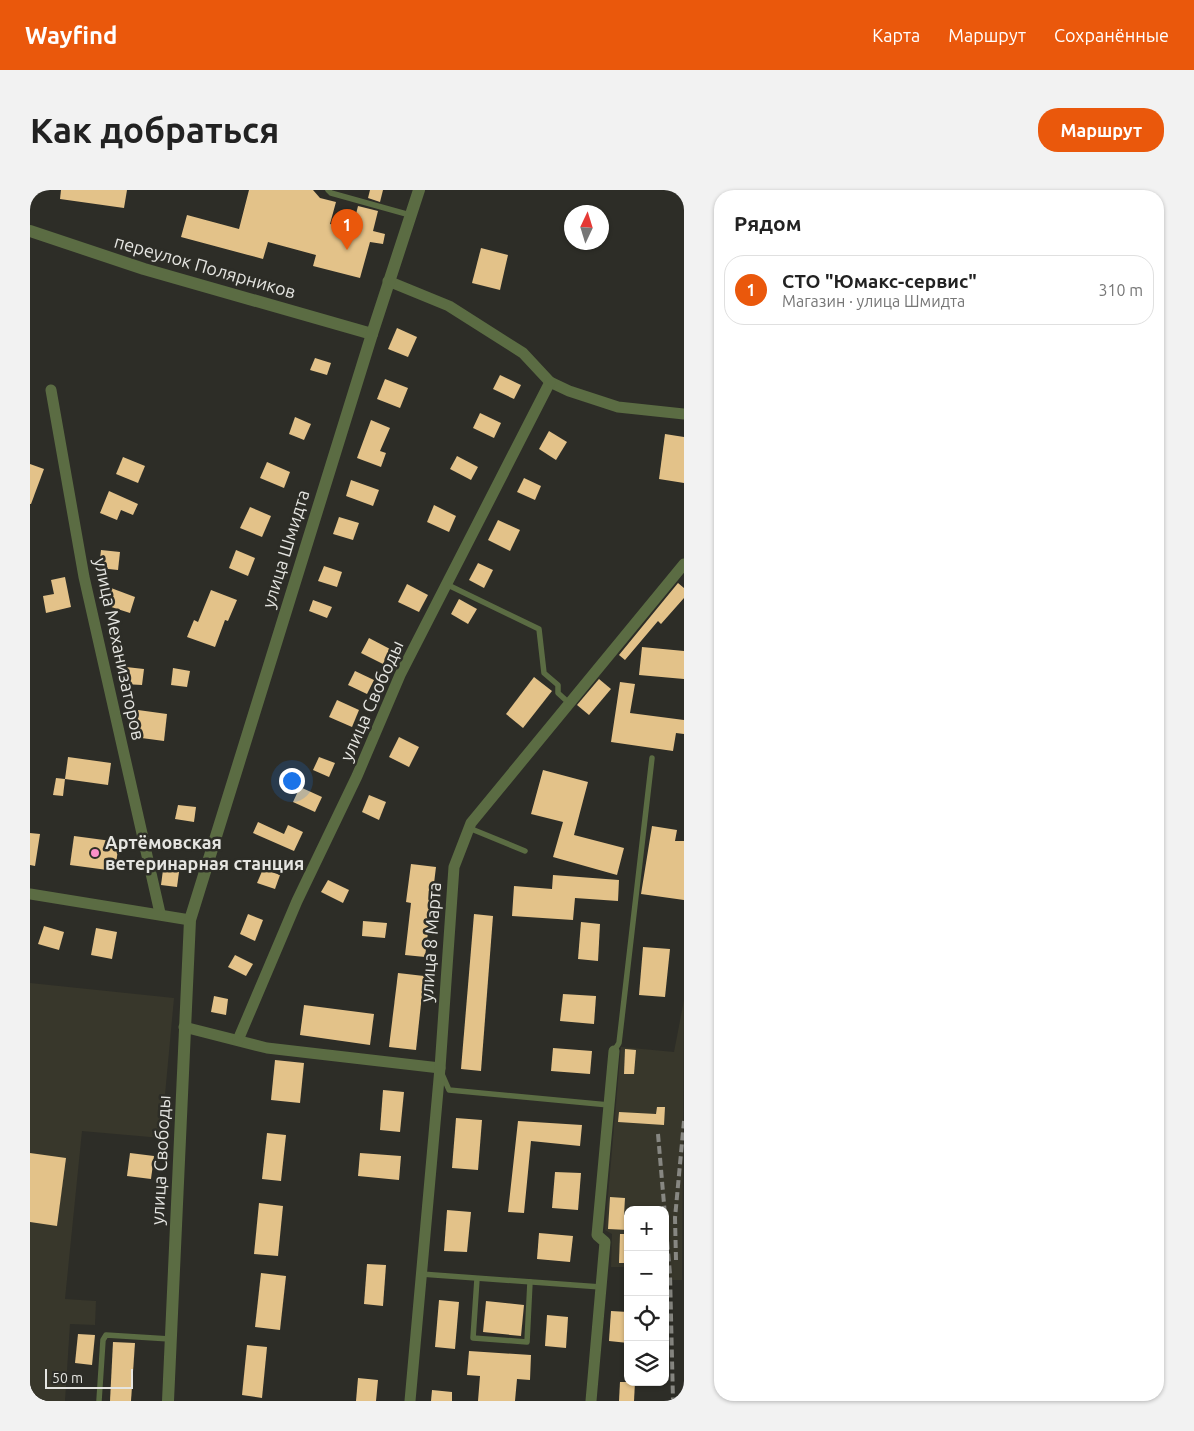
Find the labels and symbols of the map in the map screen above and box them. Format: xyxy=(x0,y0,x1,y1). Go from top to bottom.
north arrow xyxy=(564,205,609,250)
pin: 1 xyxy=(331,209,363,250)
street label: переулок Полярников xyxy=(112,231,298,302)
street label: улица Шмидта xyxy=(258,487,313,610)
street label: улица Механизаторов xyxy=(91,556,149,742)
street label: улица Свободы xyxy=(336,637,407,764)
your location xyxy=(279,768,305,794)
place label: Артёмовская ветеринарная станция xyxy=(105,832,304,873)
marker: Артёмовская ветеринарная станция xyxy=(89,847,101,859)
street label: улица 8 Марта xyxy=(416,881,444,1003)
street label: улица Свободы xyxy=(147,1095,173,1225)
scale bar xyxy=(45,1366,132,1389)

